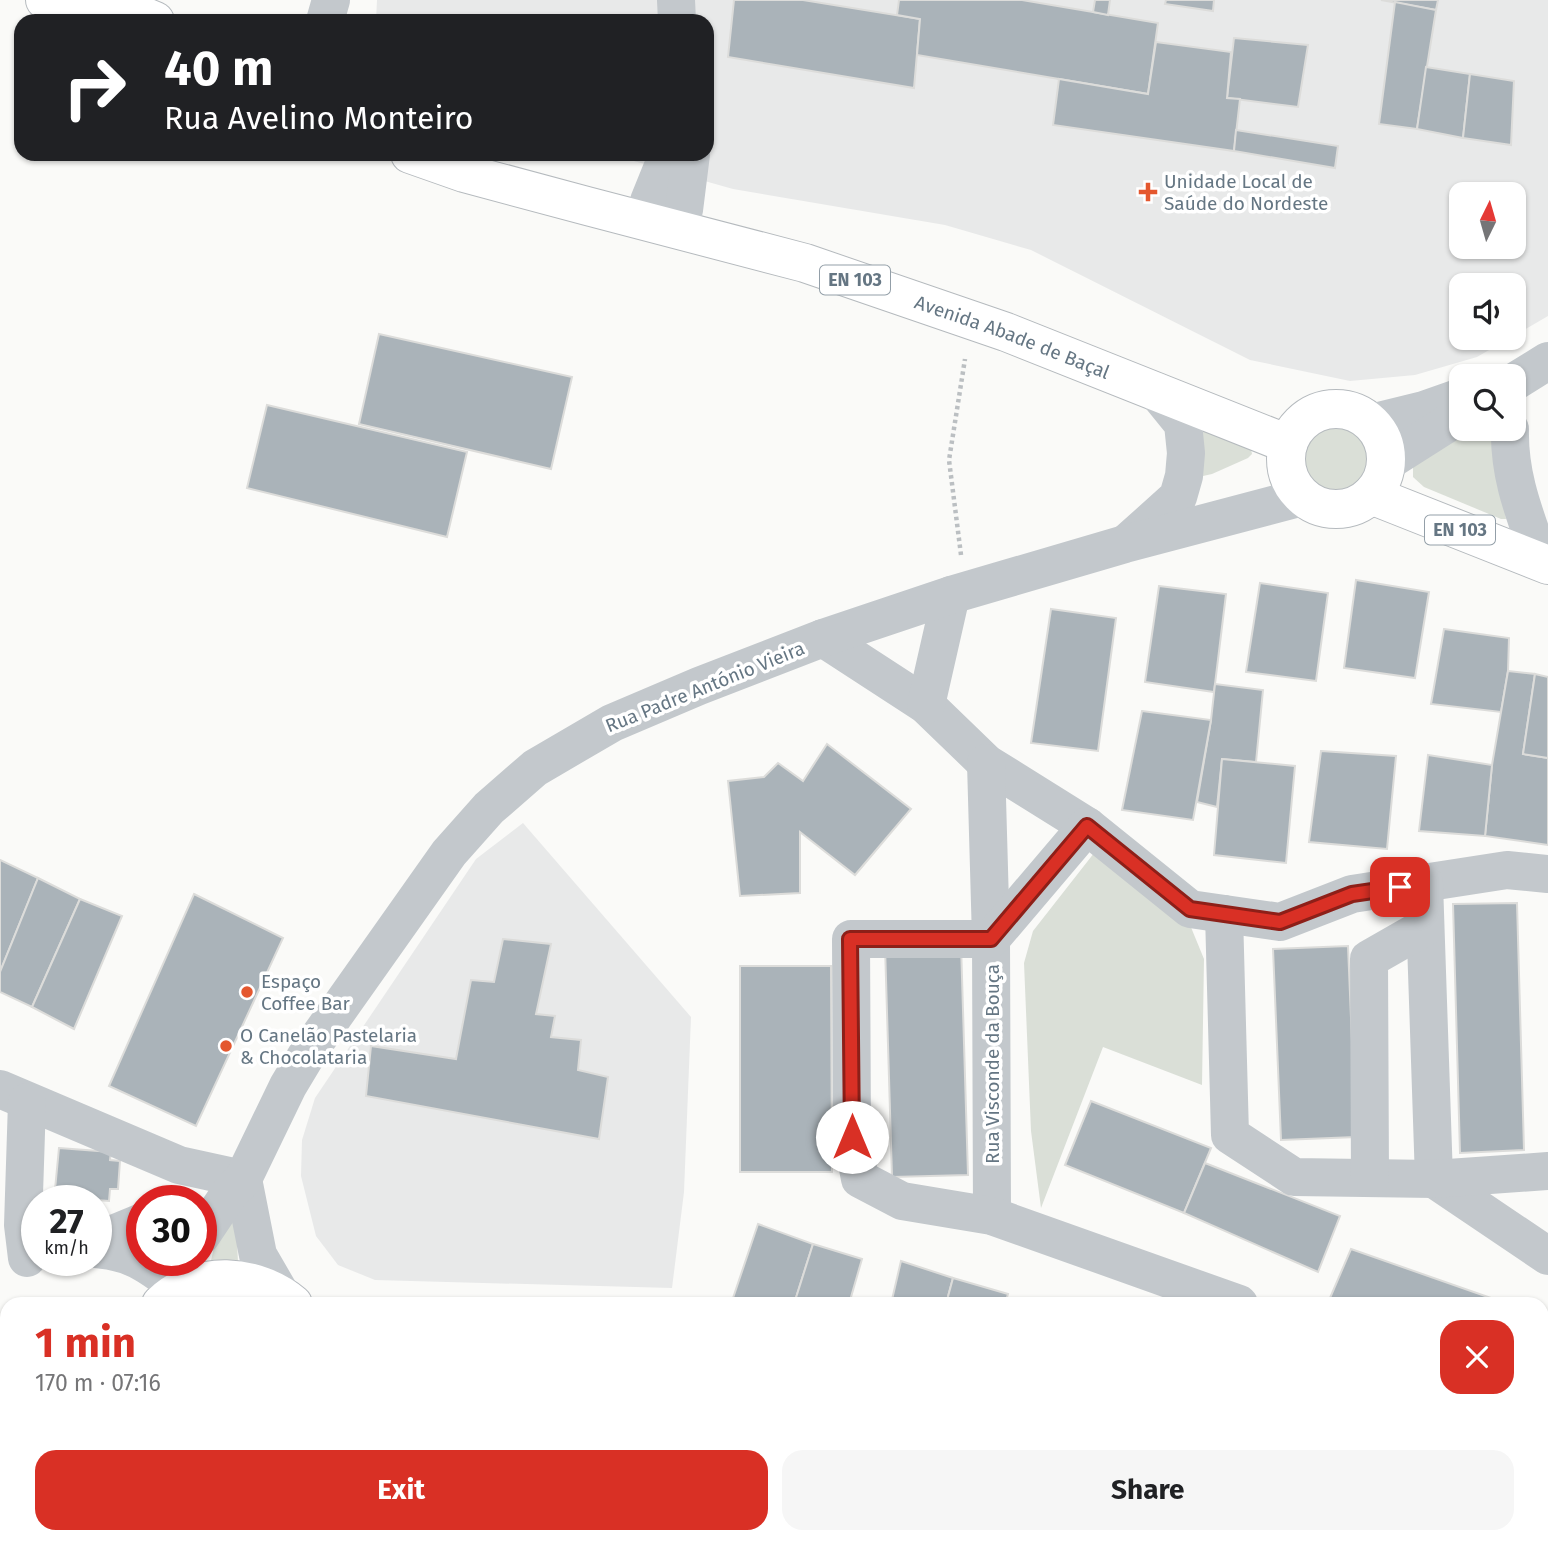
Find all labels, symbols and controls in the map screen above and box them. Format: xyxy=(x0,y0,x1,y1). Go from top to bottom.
text: 40 m xyxy=(164,39,273,98)
icon: right xyxy=(49,42,140,133)
text: Rua Avelino Monteiro xyxy=(164,99,474,137)
place label: Unidade Local de Saúde do Nordeste xyxy=(1164,170,1328,215)
marker: Unidade Local de Saúde do Nordeste xyxy=(1138,182,1158,202)
north arrow xyxy=(1449,182,1526,259)
map controls xyxy=(1449,182,1526,441)
road number: EN 103 xyxy=(820,266,890,294)
button: sound xyxy=(1449,273,1526,350)
street label: Avenida Abade de Baçal xyxy=(912,290,1114,384)
button: search xyxy=(1449,364,1526,441)
road number: EN 103 xyxy=(1425,516,1495,544)
street label: Rua Padre António Vieira xyxy=(602,636,808,738)
pin xyxy=(1370,857,1430,917)
icon: arrive xyxy=(1381,868,1419,906)
street label: Rua Visconde da Bouça xyxy=(981,964,1004,1164)
place label: Espaço Coffee Bar xyxy=(261,970,351,1015)
marker: Espaço Coffee Bar xyxy=(239,984,255,1000)
place label: O Canelão Pastelaria & Chocolataria xyxy=(240,1024,417,1069)
marker: O Canelão Pastelaria & Chocolataria xyxy=(218,1038,234,1054)
position arrow xyxy=(815,1100,889,1174)
speed limit sign: 30 xyxy=(126,1185,217,1276)
text: 27 xyxy=(49,1200,84,1242)
text: km/h xyxy=(44,1237,89,1259)
text: 1 min xyxy=(35,1318,136,1368)
button: close xyxy=(1440,1320,1514,1394)
text: 170 m · 07:16 xyxy=(35,1369,161,1397)
button: Exit xyxy=(35,1450,768,1530)
button: Share xyxy=(782,1450,1514,1530)

